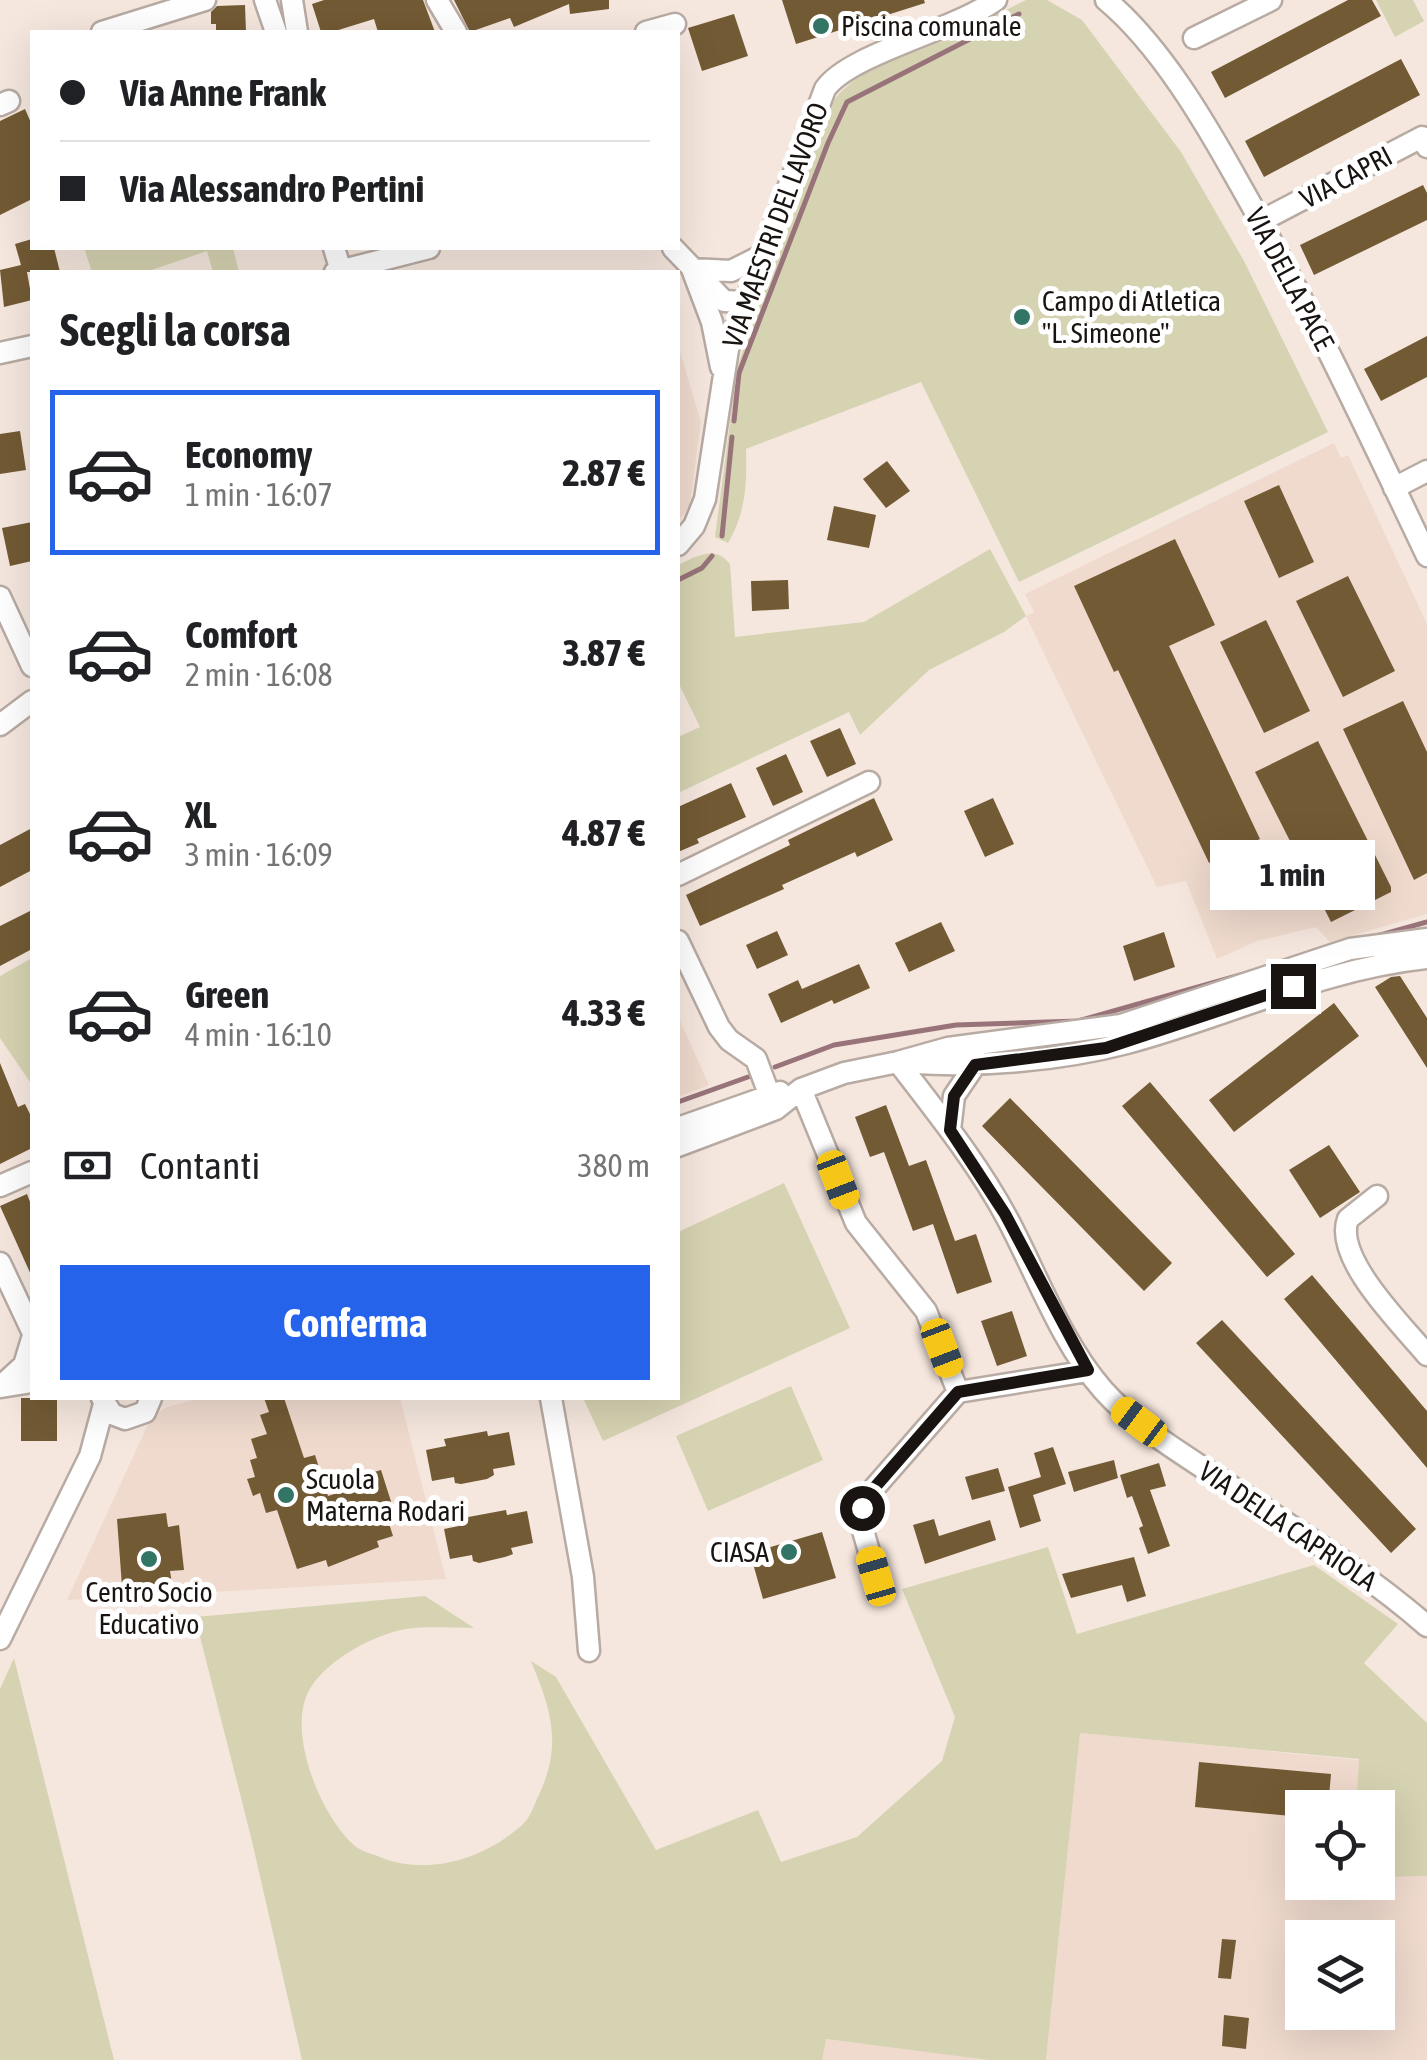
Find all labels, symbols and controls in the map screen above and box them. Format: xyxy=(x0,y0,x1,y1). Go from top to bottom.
place label: Piscina comunale xyxy=(841,10,1021,42)
marker: Piscina comunale xyxy=(810,15,832,37)
text: Via Anne Frank xyxy=(120,71,326,114)
street label: VIA MAESTRI DEL LAVORO xyxy=(716,98,834,352)
street label: VIA CAPRI xyxy=(1295,139,1397,215)
text: Via Alessandro Pertini xyxy=(120,167,424,210)
street label: VIA DELLA PACE xyxy=(1239,203,1341,355)
place label: Campo di Atletica "L. Simeone" xyxy=(1042,285,1221,349)
text: Scegli la corsa xyxy=(60,304,291,356)
marker: Campo di Atletica "L. Simeone" xyxy=(1011,306,1033,328)
icon: car xyxy=(65,428,155,518)
text: Economy xyxy=(185,433,312,476)
text: 2.87 € xyxy=(562,451,645,494)
text: 1 min · 16:07 xyxy=(185,476,332,513)
icon: car xyxy=(65,608,155,698)
text: Comfort xyxy=(185,613,297,656)
text: 3.87 € xyxy=(562,631,645,674)
text: 2 min · 16:08 xyxy=(185,656,332,693)
icon: car xyxy=(65,788,155,878)
text: XL xyxy=(185,793,217,836)
text: 4.87 € xyxy=(562,811,645,854)
text: 3 min · 16:09 xyxy=(185,836,332,873)
callout: 1 min xyxy=(1210,841,1376,911)
text: 1 min xyxy=(1260,856,1325,893)
route end xyxy=(1271,964,1316,1009)
icon: car xyxy=(65,968,155,1058)
text: Green xyxy=(185,973,269,1016)
text: 4.33 € xyxy=(562,991,645,1034)
text: 4 min · 16:10 xyxy=(185,1016,332,1053)
icon: cash xyxy=(60,1138,115,1193)
text: Contanti xyxy=(140,1144,260,1187)
text: 380 m xyxy=(577,1147,650,1184)
car xyxy=(813,1147,863,1213)
button: Conferma xyxy=(60,1265,650,1380)
car xyxy=(917,1315,967,1381)
car xyxy=(1106,1392,1172,1452)
street label: VIA DELLA CAPRIOLA xyxy=(1193,1455,1383,1597)
place label: Scuola Materna Rodari xyxy=(306,1463,465,1527)
marker: Scuola Materna Rodari xyxy=(275,1484,297,1506)
route start xyxy=(840,1486,885,1531)
place label: CIASA xyxy=(710,1536,769,1568)
marker: CIASA xyxy=(778,1541,800,1563)
car xyxy=(853,1543,899,1609)
marker: Centro Socio Educativo xyxy=(138,1548,160,1570)
place label: Centro Socio Educativo xyxy=(85,1576,213,1640)
map controls xyxy=(1285,1790,1395,2030)
button: locate xyxy=(1285,1790,1395,1900)
button: layers xyxy=(1285,1920,1395,2030)

